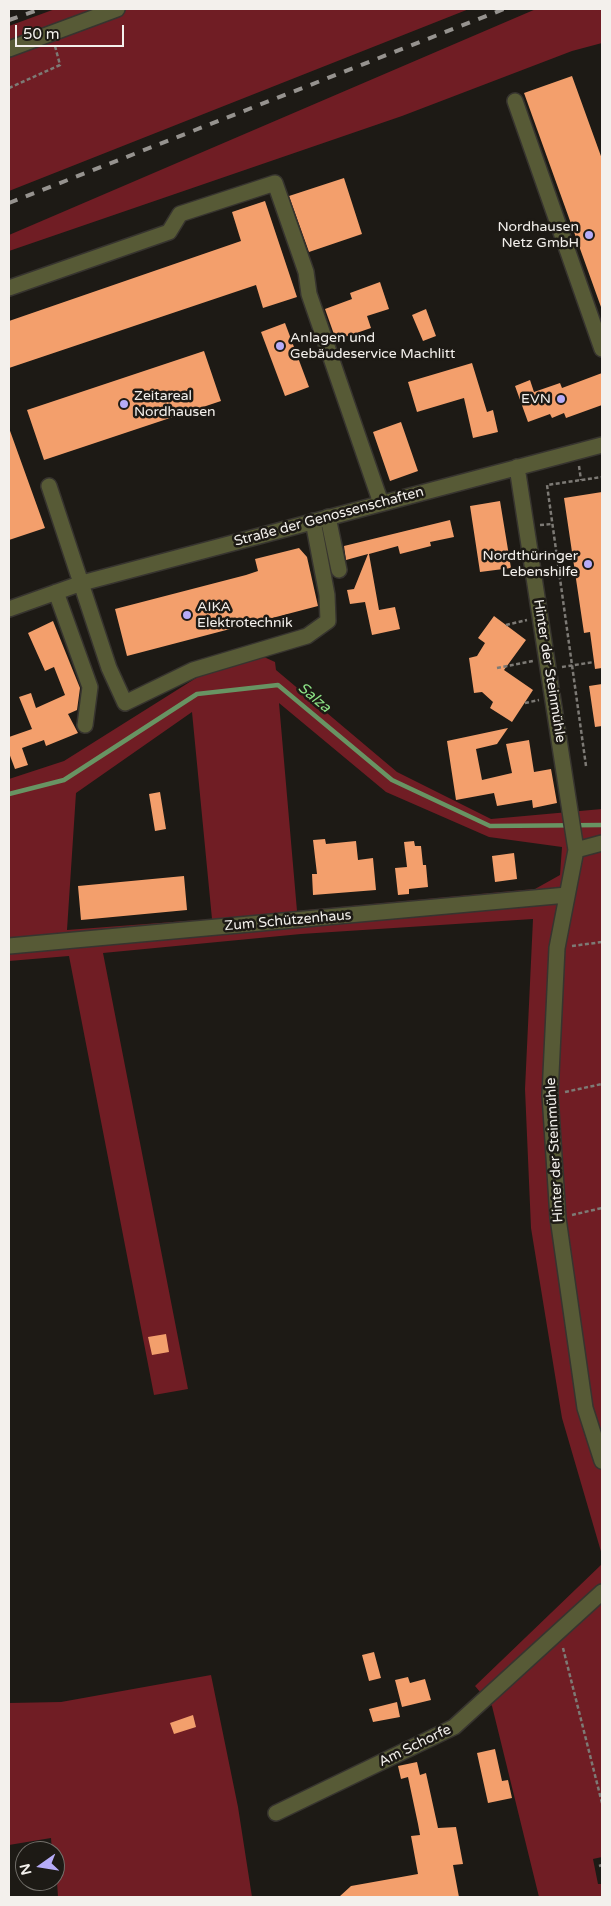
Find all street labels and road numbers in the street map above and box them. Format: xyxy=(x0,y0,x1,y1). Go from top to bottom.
street label: Straße der Genossenschaften xyxy=(232,484,426,550)
street label: Hinter der Steinmühle xyxy=(529,598,569,744)
street label: Zum Schützenhaus xyxy=(224,907,352,935)
street label: Hinter der Steinmühle xyxy=(543,1077,567,1223)
street label: Am Schorfe xyxy=(376,1721,454,1771)

